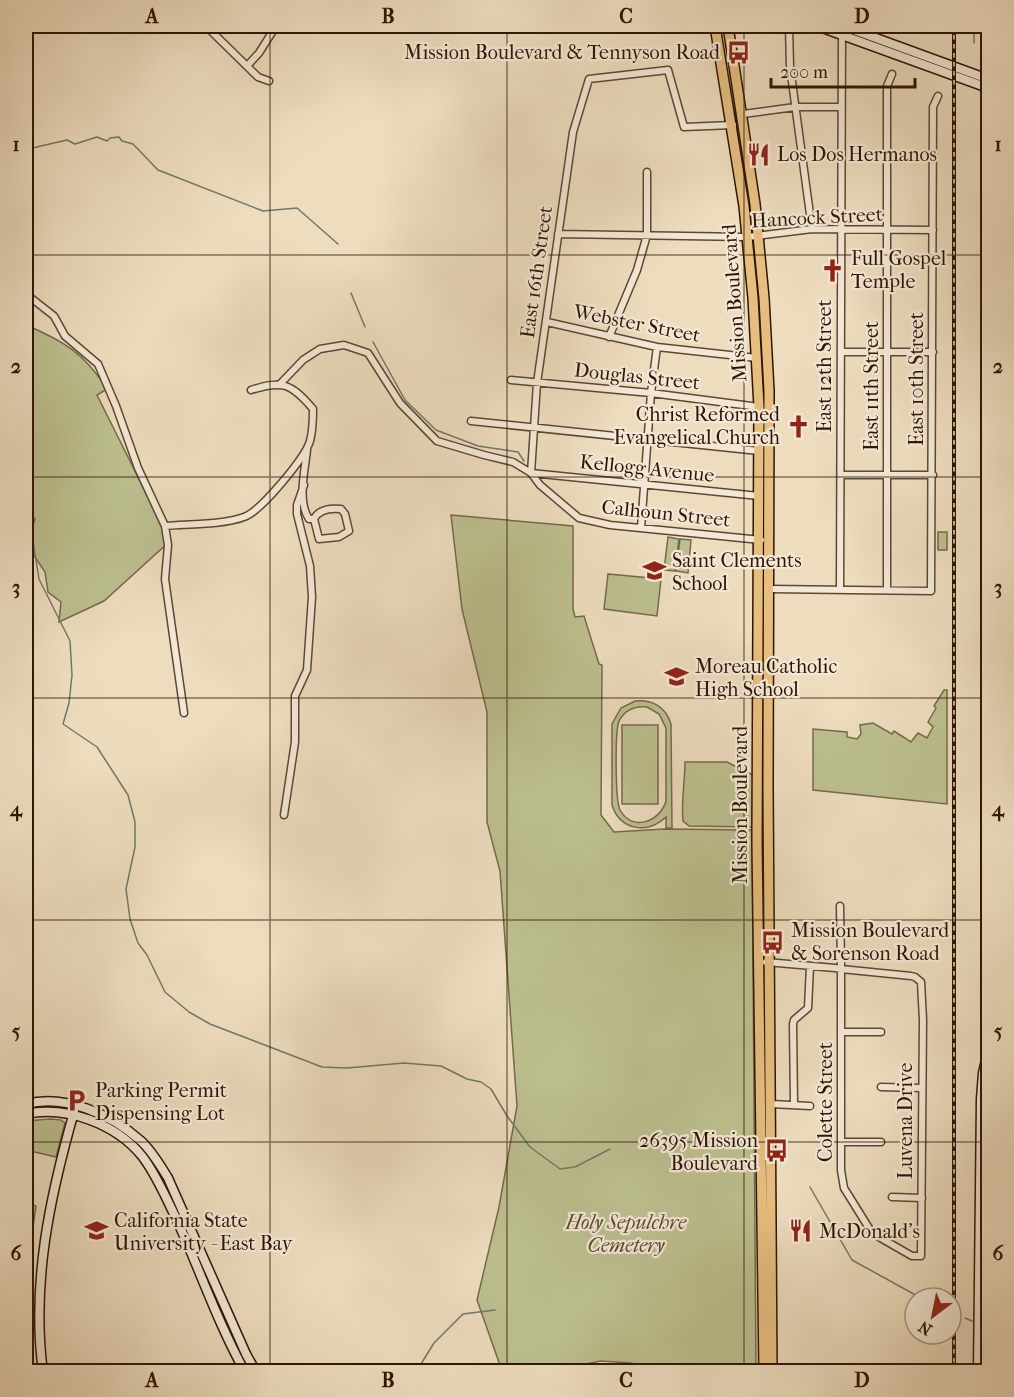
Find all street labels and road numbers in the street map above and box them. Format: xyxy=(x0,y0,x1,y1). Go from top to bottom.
street label: Hancock Street xyxy=(751,203,883,232)
street label: East 16th Street xyxy=(516,204,557,340)
street label: Mission Boulevard xyxy=(717,222,751,383)
street label: East 12th Street xyxy=(813,299,836,433)
street label: Webster Street xyxy=(571,300,702,347)
street label: East 10th Street xyxy=(905,312,928,446)
street label: East 11th Street xyxy=(860,321,883,451)
street label: Douglas Street xyxy=(573,358,701,395)
street label: Kellogg Avenue xyxy=(578,450,716,487)
street label: Calhoun Street xyxy=(600,495,731,532)
street label: Mission Boulevard xyxy=(729,725,752,884)
street label: Colette Street xyxy=(814,1042,837,1162)
street label: Luvena Drive xyxy=(894,1063,917,1179)

